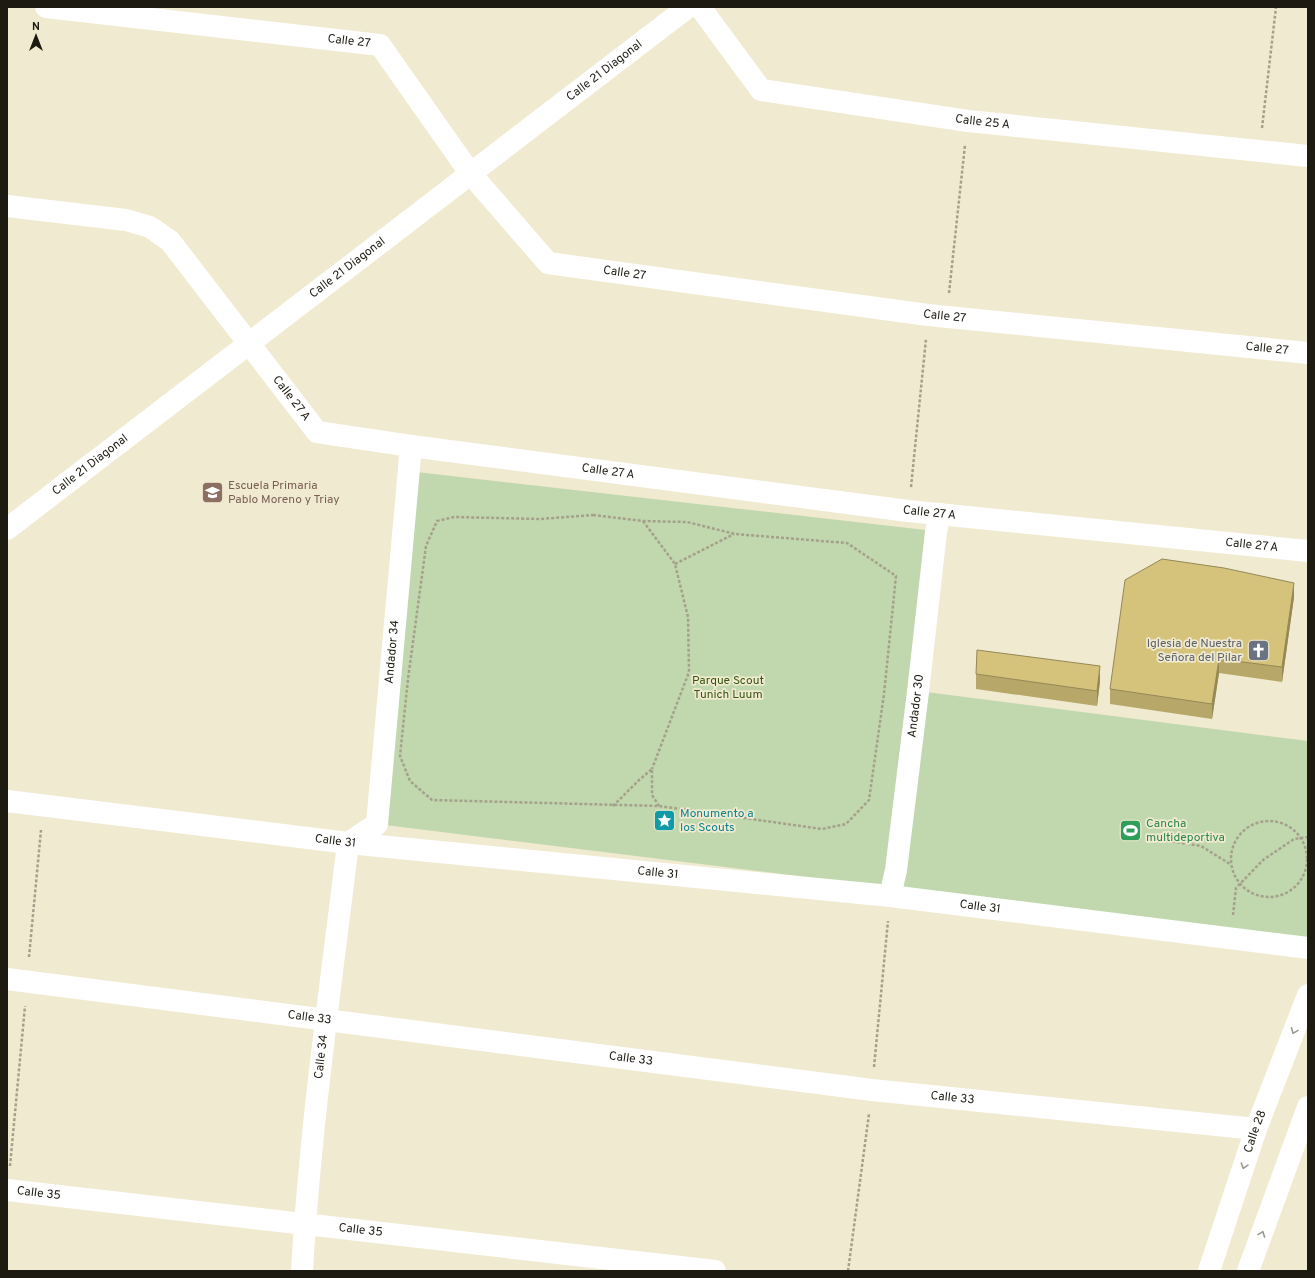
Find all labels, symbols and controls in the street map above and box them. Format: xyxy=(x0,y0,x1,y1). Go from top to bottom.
north arrow xyxy=(16,16,56,56)
text: N xyxy=(32,20,40,34)
street label: Calle 27 xyxy=(327,31,371,52)
street label: Calle 21 Diagonal xyxy=(563,37,646,105)
street label: Calle 25 A xyxy=(954,111,1011,133)
street label: Calle 21 Diagonal xyxy=(306,234,389,302)
street label: Calle 27 xyxy=(602,263,647,284)
street label: Calle 27 xyxy=(922,306,967,327)
street label: Calle 27 xyxy=(1245,339,1289,359)
street label: Calle 27 A xyxy=(269,373,314,424)
street label: Calle 21 Diagonal xyxy=(49,431,132,499)
street label: Calle 27 A xyxy=(581,460,635,483)
place label: Escuela Primaria Pablo Moreno y Triay xyxy=(228,478,340,508)
school or university icon: Escuela Primaria Pablo Moreno y Triay xyxy=(199,480,225,506)
street label: Calle 27 A xyxy=(902,502,957,524)
street label: Calle 27 A xyxy=(1224,535,1279,556)
street label: Andador 34 xyxy=(382,619,403,684)
place label: Iglesia de Nuestra Señora del Pilar xyxy=(1147,636,1242,666)
church icon: Iglesia de Nuestra Señora del Pilar xyxy=(1245,638,1271,664)
park label: Parque Scout Tunich Luum xyxy=(692,673,764,703)
street label: Andador 30 xyxy=(904,673,928,739)
place label: Monumento a los Scouts xyxy=(680,806,754,836)
place icon: Monumento a los Scouts xyxy=(652,808,678,834)
place label: Cancha multideportiva xyxy=(1146,816,1225,846)
sports icon: Cancha multideportiva xyxy=(1118,818,1144,844)
street label: Calle 31 xyxy=(314,831,357,852)
street label: Calle 31 xyxy=(637,863,679,883)
street label: Calle 31 xyxy=(959,897,1002,918)
street label: Calle 33 xyxy=(287,1007,332,1029)
one-way arrow xyxy=(1291,1027,1299,1035)
street label: Calle 34 xyxy=(311,1034,332,1080)
street label: Calle 33 xyxy=(608,1048,654,1070)
street label: Calle 33 xyxy=(930,1088,975,1108)
street label: Calle 28 xyxy=(1241,1108,1271,1155)
one-way arrow xyxy=(1240,1163,1249,1170)
street label: Calle 35 xyxy=(16,1183,62,1204)
street label: Calle 35 xyxy=(338,1220,384,1241)
one-way arrow xyxy=(1257,1231,1265,1238)

